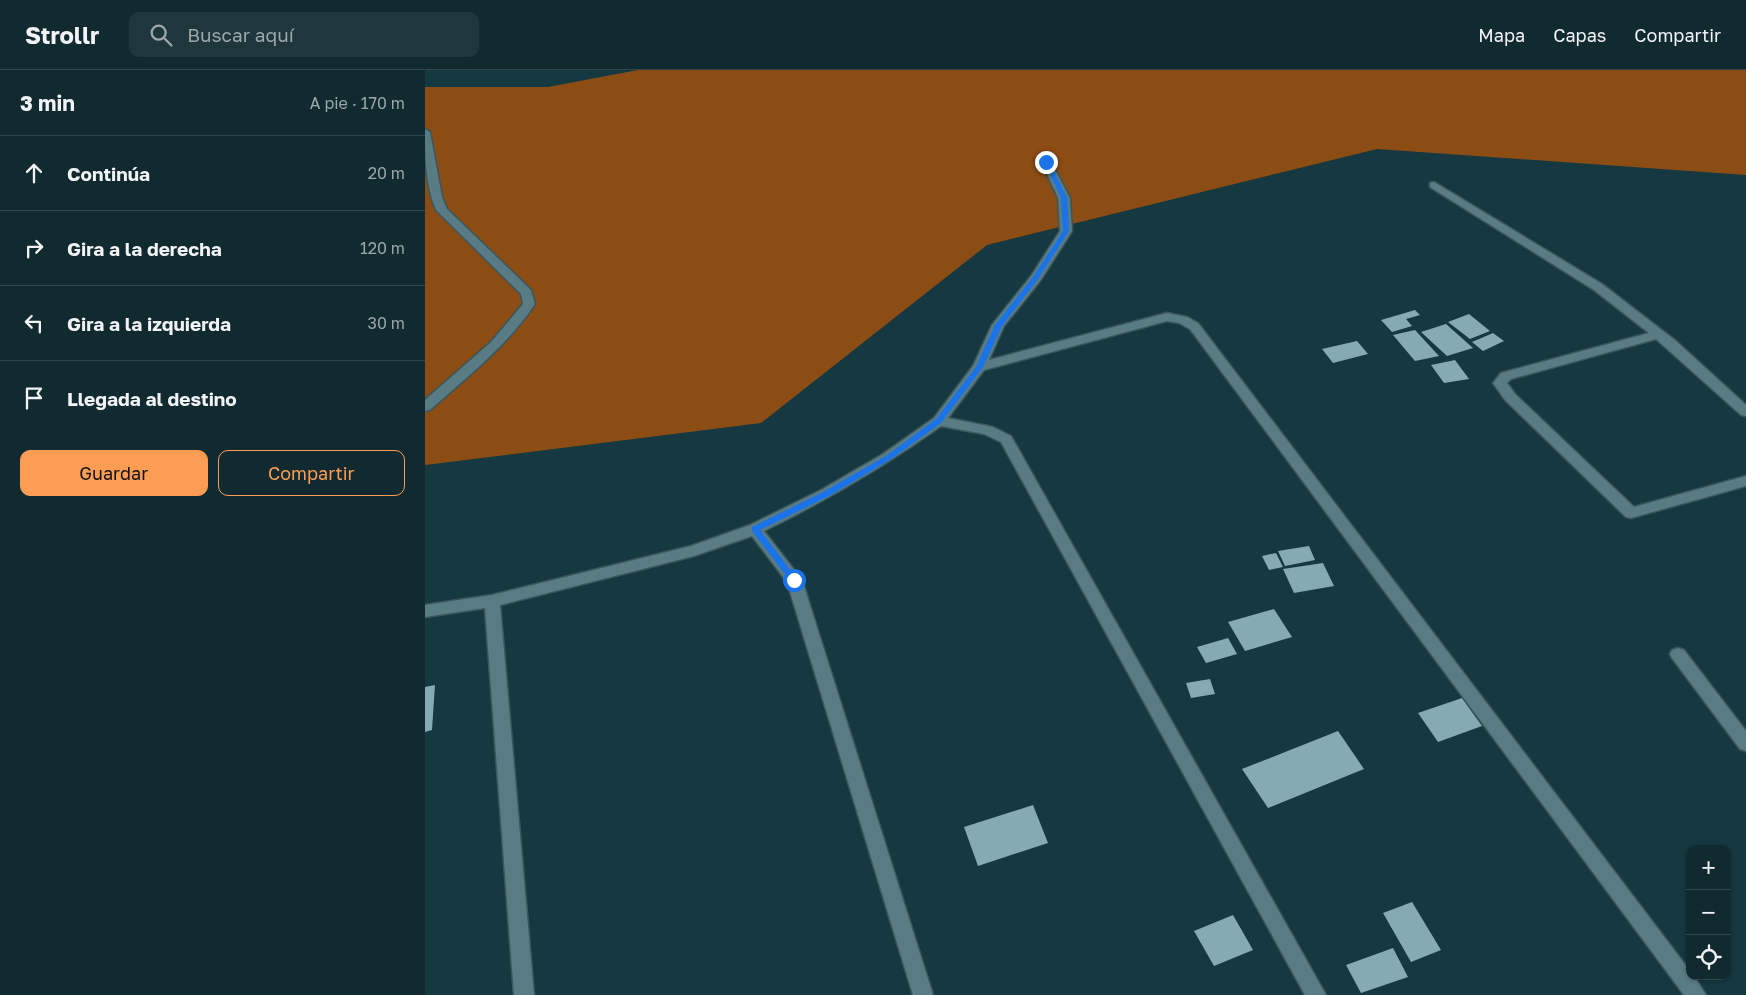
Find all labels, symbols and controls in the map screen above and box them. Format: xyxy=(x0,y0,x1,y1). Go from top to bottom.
search box xyxy=(129,12,479,57)
text: Strollr xyxy=(25,20,99,49)
icon: search xyxy=(147,21,175,49)
text: Buscar aquí xyxy=(187,23,294,46)
text: Mapa xyxy=(1478,24,1525,46)
text: Capas xyxy=(1553,24,1606,46)
text: Compartir xyxy=(1634,24,1721,46)
text: 3 min xyxy=(20,90,75,116)
text: A pie · 170 m xyxy=(310,93,405,113)
route end xyxy=(1035,151,1058,174)
icon: ahead xyxy=(20,159,48,187)
text: Continúa xyxy=(67,162,150,185)
text: 20 m xyxy=(368,163,405,183)
icon: right xyxy=(20,234,48,262)
text: Gira a la derecha xyxy=(67,237,222,260)
text: 120 m xyxy=(360,238,405,258)
icon: left xyxy=(20,309,48,337)
text: Gira a la izquierda xyxy=(67,312,231,335)
text: 30 m xyxy=(368,313,405,333)
icon: arrive xyxy=(20,384,48,412)
text: Llegada al destino xyxy=(67,387,237,410)
button: Guardar xyxy=(20,450,208,496)
button: Compartir xyxy=(218,450,405,496)
route start xyxy=(783,569,806,592)
map controls xyxy=(1686,845,1731,980)
button: + xyxy=(1686,845,1731,890)
button: − xyxy=(1686,890,1731,935)
button: locate xyxy=(1686,935,1731,980)

